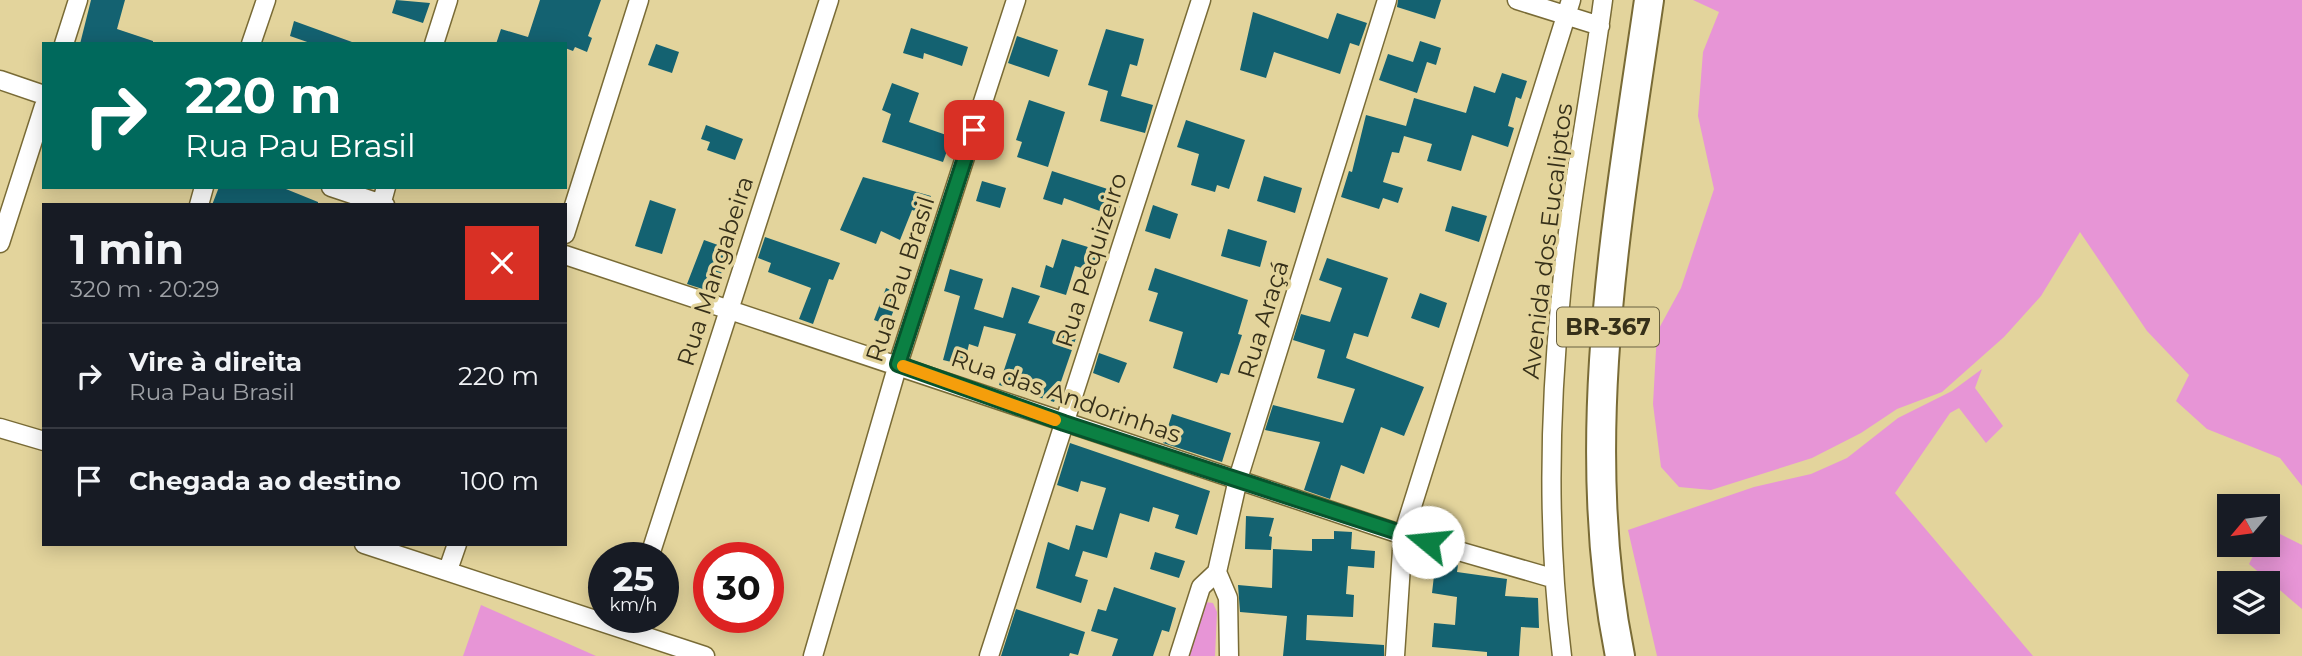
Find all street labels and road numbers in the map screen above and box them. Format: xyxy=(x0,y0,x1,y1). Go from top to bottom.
street label: Avenida dos Eucaliptos xyxy=(1516,102,1578,380)
street label: Rua Pequizeiro xyxy=(1049,169,1133,351)
street label: Rua Mangabeira xyxy=(671,172,759,370)
street label: Rua Pau Brasil xyxy=(859,192,941,366)
street label: Rua Araçá xyxy=(1231,257,1295,381)
road number: BR-367 xyxy=(1557,308,1659,346)
street label: Rua das Andorinhas xyxy=(947,343,1185,449)

